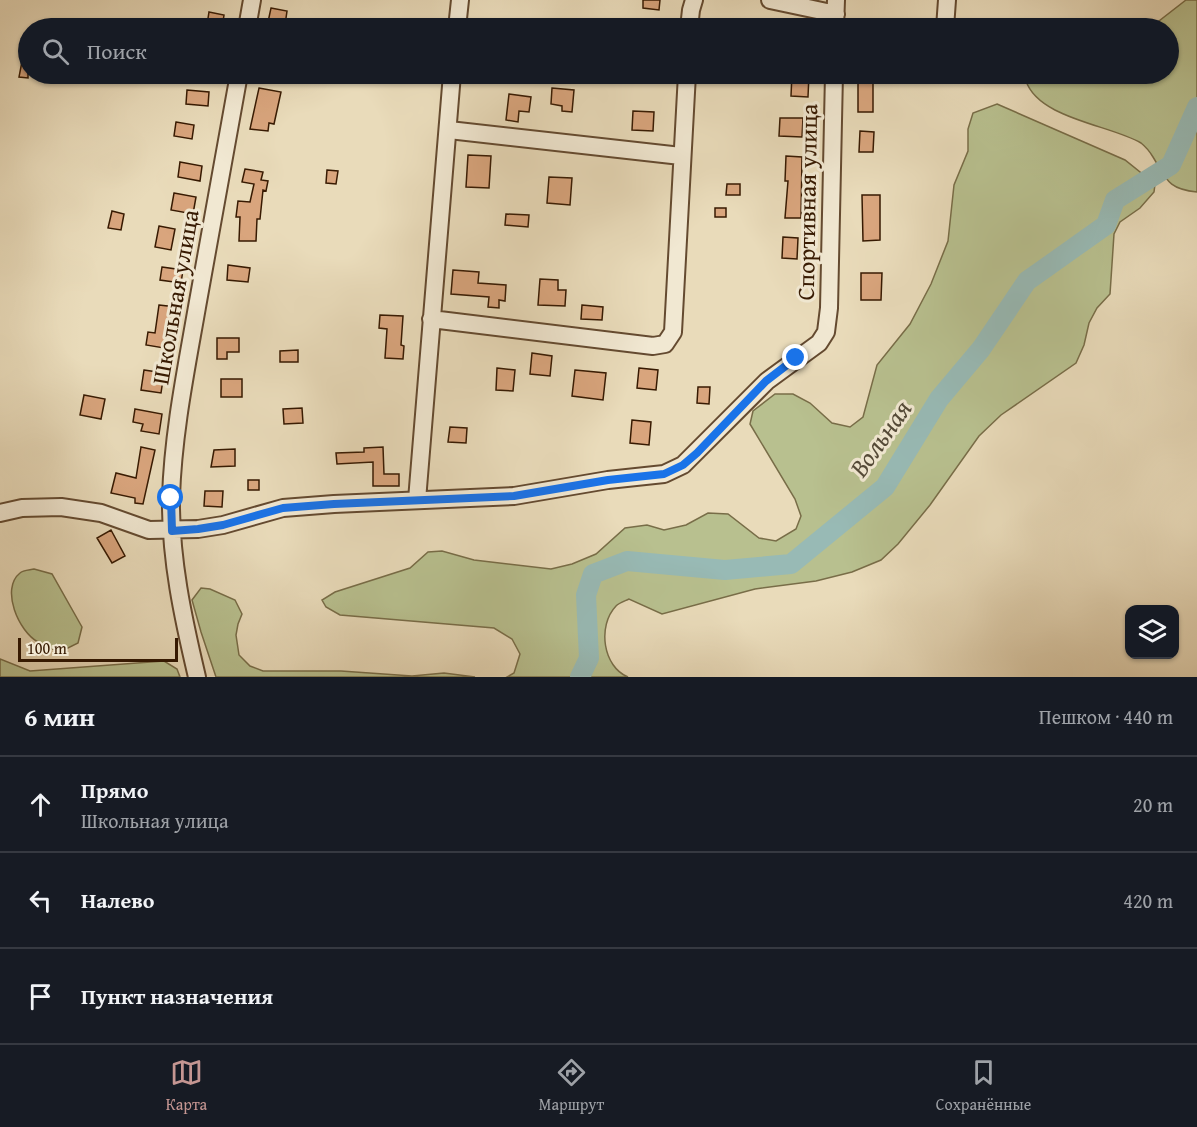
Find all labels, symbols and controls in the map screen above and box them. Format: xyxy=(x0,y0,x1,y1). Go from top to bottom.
search box xyxy=(18,18,1179,84)
icon: search xyxy=(39,35,72,68)
text: Поиск xyxy=(87,35,147,67)
street label: Спортивная улица xyxy=(788,103,826,301)
street label: Школьная улица xyxy=(142,206,208,387)
route end xyxy=(782,344,808,370)
water label: Вольная xyxy=(839,391,921,485)
route start xyxy=(157,484,183,510)
map controls xyxy=(1125,605,1179,659)
button: layers xyxy=(1125,605,1179,659)
scale bar xyxy=(18,635,178,662)
text: 100 m xyxy=(27,636,67,660)
text: 6 мин xyxy=(24,697,95,736)
text: Пешком · 440 m xyxy=(1039,702,1173,731)
text: Прямо xyxy=(81,774,148,806)
icon: ahead xyxy=(24,788,57,821)
text: 20 m xyxy=(1133,790,1173,819)
text: Школьная улица xyxy=(81,806,229,835)
icon: left xyxy=(24,884,57,917)
text: Налево xyxy=(81,884,154,916)
text: 420 m xyxy=(1123,886,1173,915)
icon: arrive xyxy=(24,980,57,1013)
text: Пункт назначения xyxy=(81,980,273,1012)
tab: Карта xyxy=(166,1056,207,1116)
tab: Маршрут xyxy=(539,1056,604,1116)
tab: Сохранённые xyxy=(936,1056,1031,1116)

